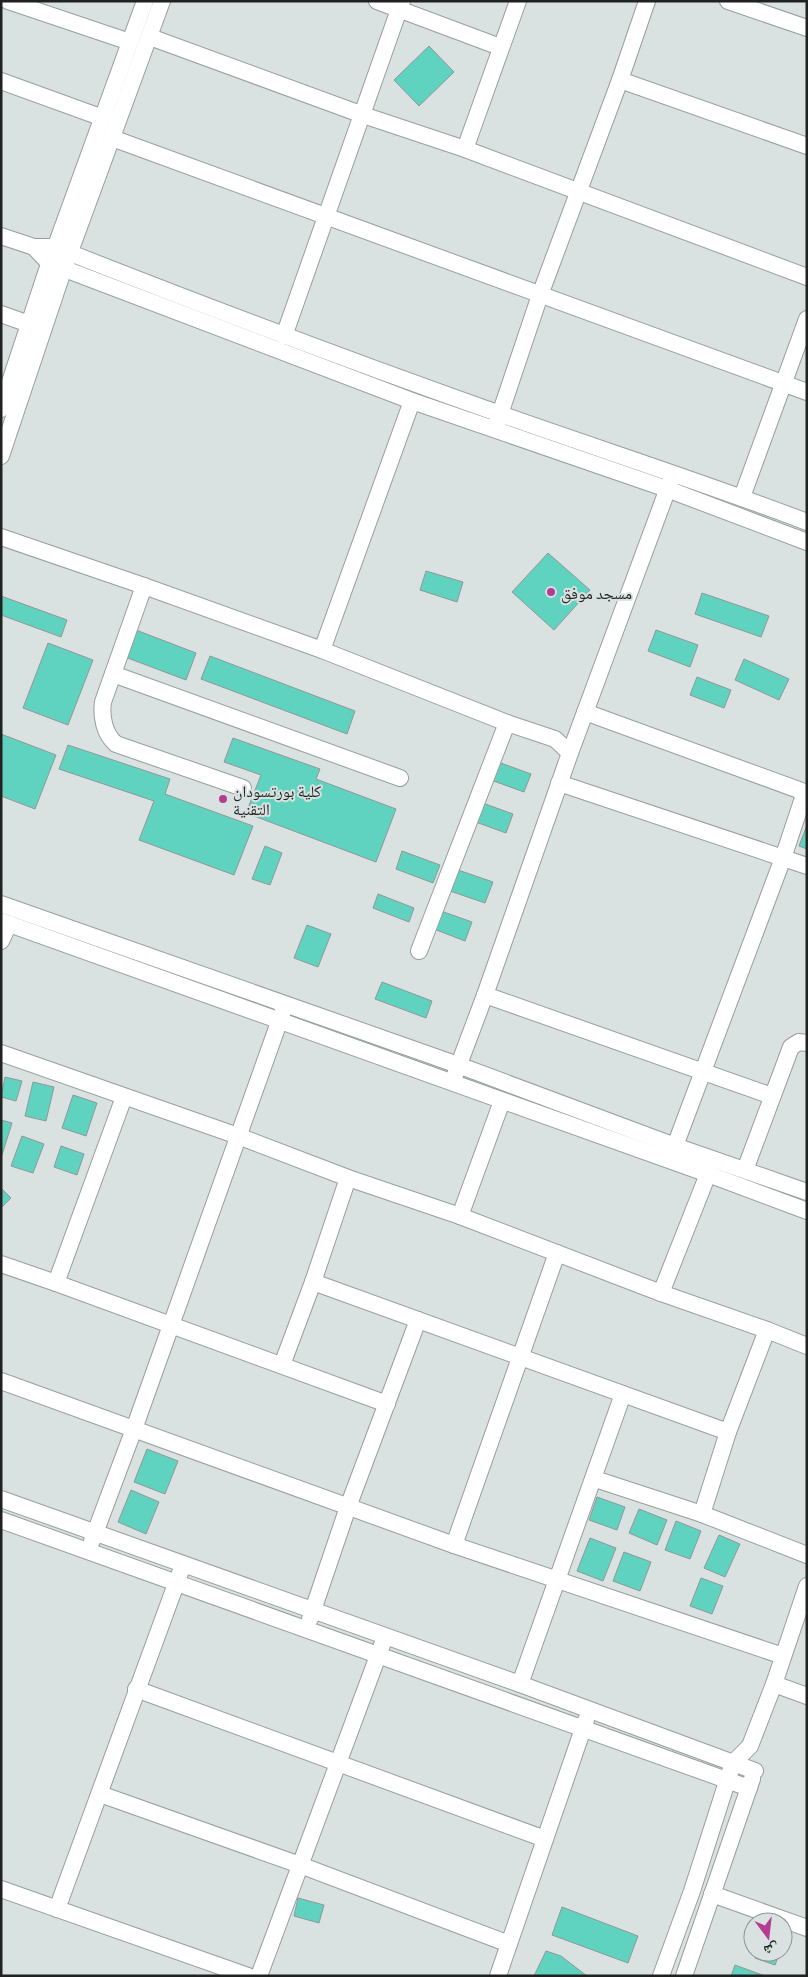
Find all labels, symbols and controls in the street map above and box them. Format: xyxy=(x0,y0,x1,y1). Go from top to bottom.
place label: مسجد موفق xyxy=(561,583,632,604)
marker: مسجد موفق xyxy=(545,586,557,598)
place label: كلية بورتسودان التقنية xyxy=(233,781,322,818)
marker: كلية بورتسودان التقنية xyxy=(217,793,229,805)
north arrow xyxy=(743,1912,793,1962)
text: ش xyxy=(762,1939,781,1960)

